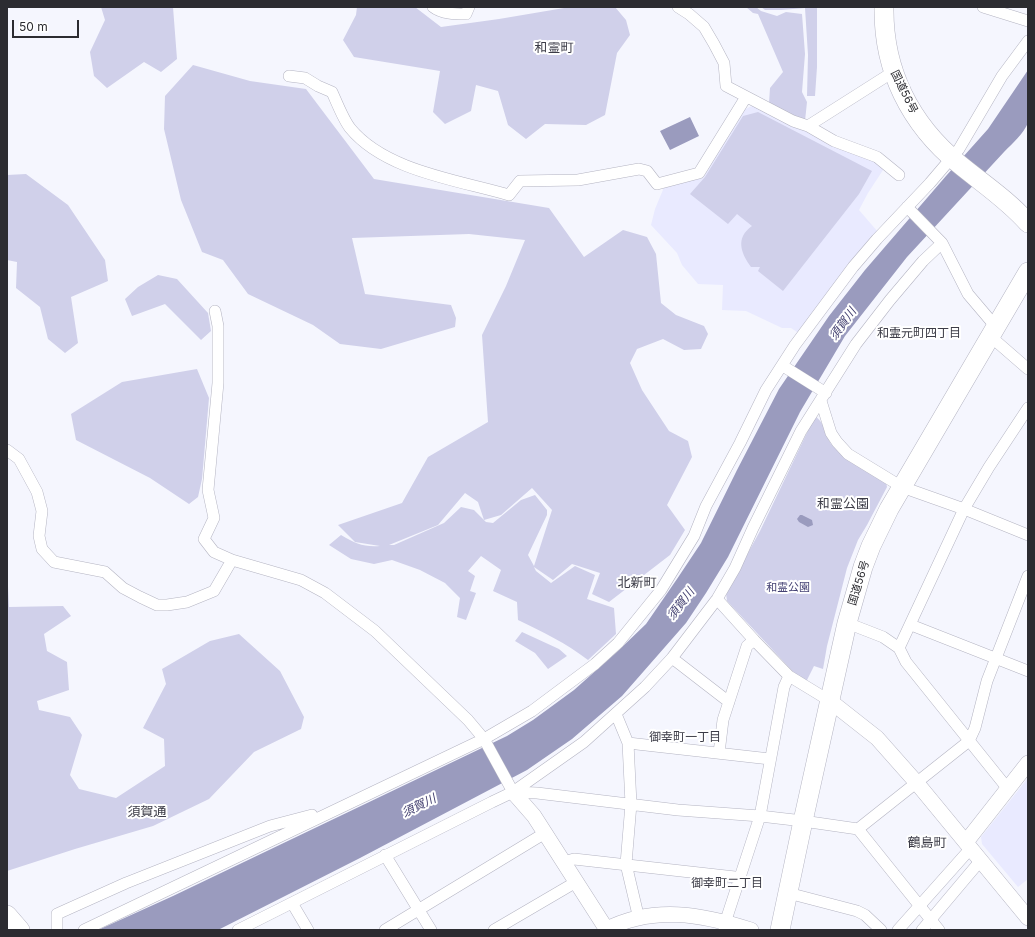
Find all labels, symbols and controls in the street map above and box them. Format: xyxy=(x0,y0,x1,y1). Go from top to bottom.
scale bar xyxy=(14,12,81,38)
text: 50 m xyxy=(19,19,48,34)
district label: 和霊町 xyxy=(535,40,573,56)
street label: 国道56号 xyxy=(888,68,920,116)
water label: 須賀川 xyxy=(827,305,859,343)
district label: 和霊元町四丁目 xyxy=(877,326,961,340)
district label: 和霊公園 xyxy=(817,496,869,512)
street label: 国道56号 xyxy=(846,559,872,607)
district label: 北新町 xyxy=(618,575,656,591)
park label: 和霊公園 xyxy=(766,581,810,595)
water label: 須賀川 xyxy=(664,585,698,623)
district label: 御幸町一丁目 xyxy=(649,730,721,744)
water label: 須賀川 xyxy=(400,792,438,820)
district label: 須賀通 xyxy=(128,804,166,820)
district label: 鶴島町 xyxy=(908,835,946,851)
district label: 御幸町二丁目 xyxy=(691,876,763,890)

